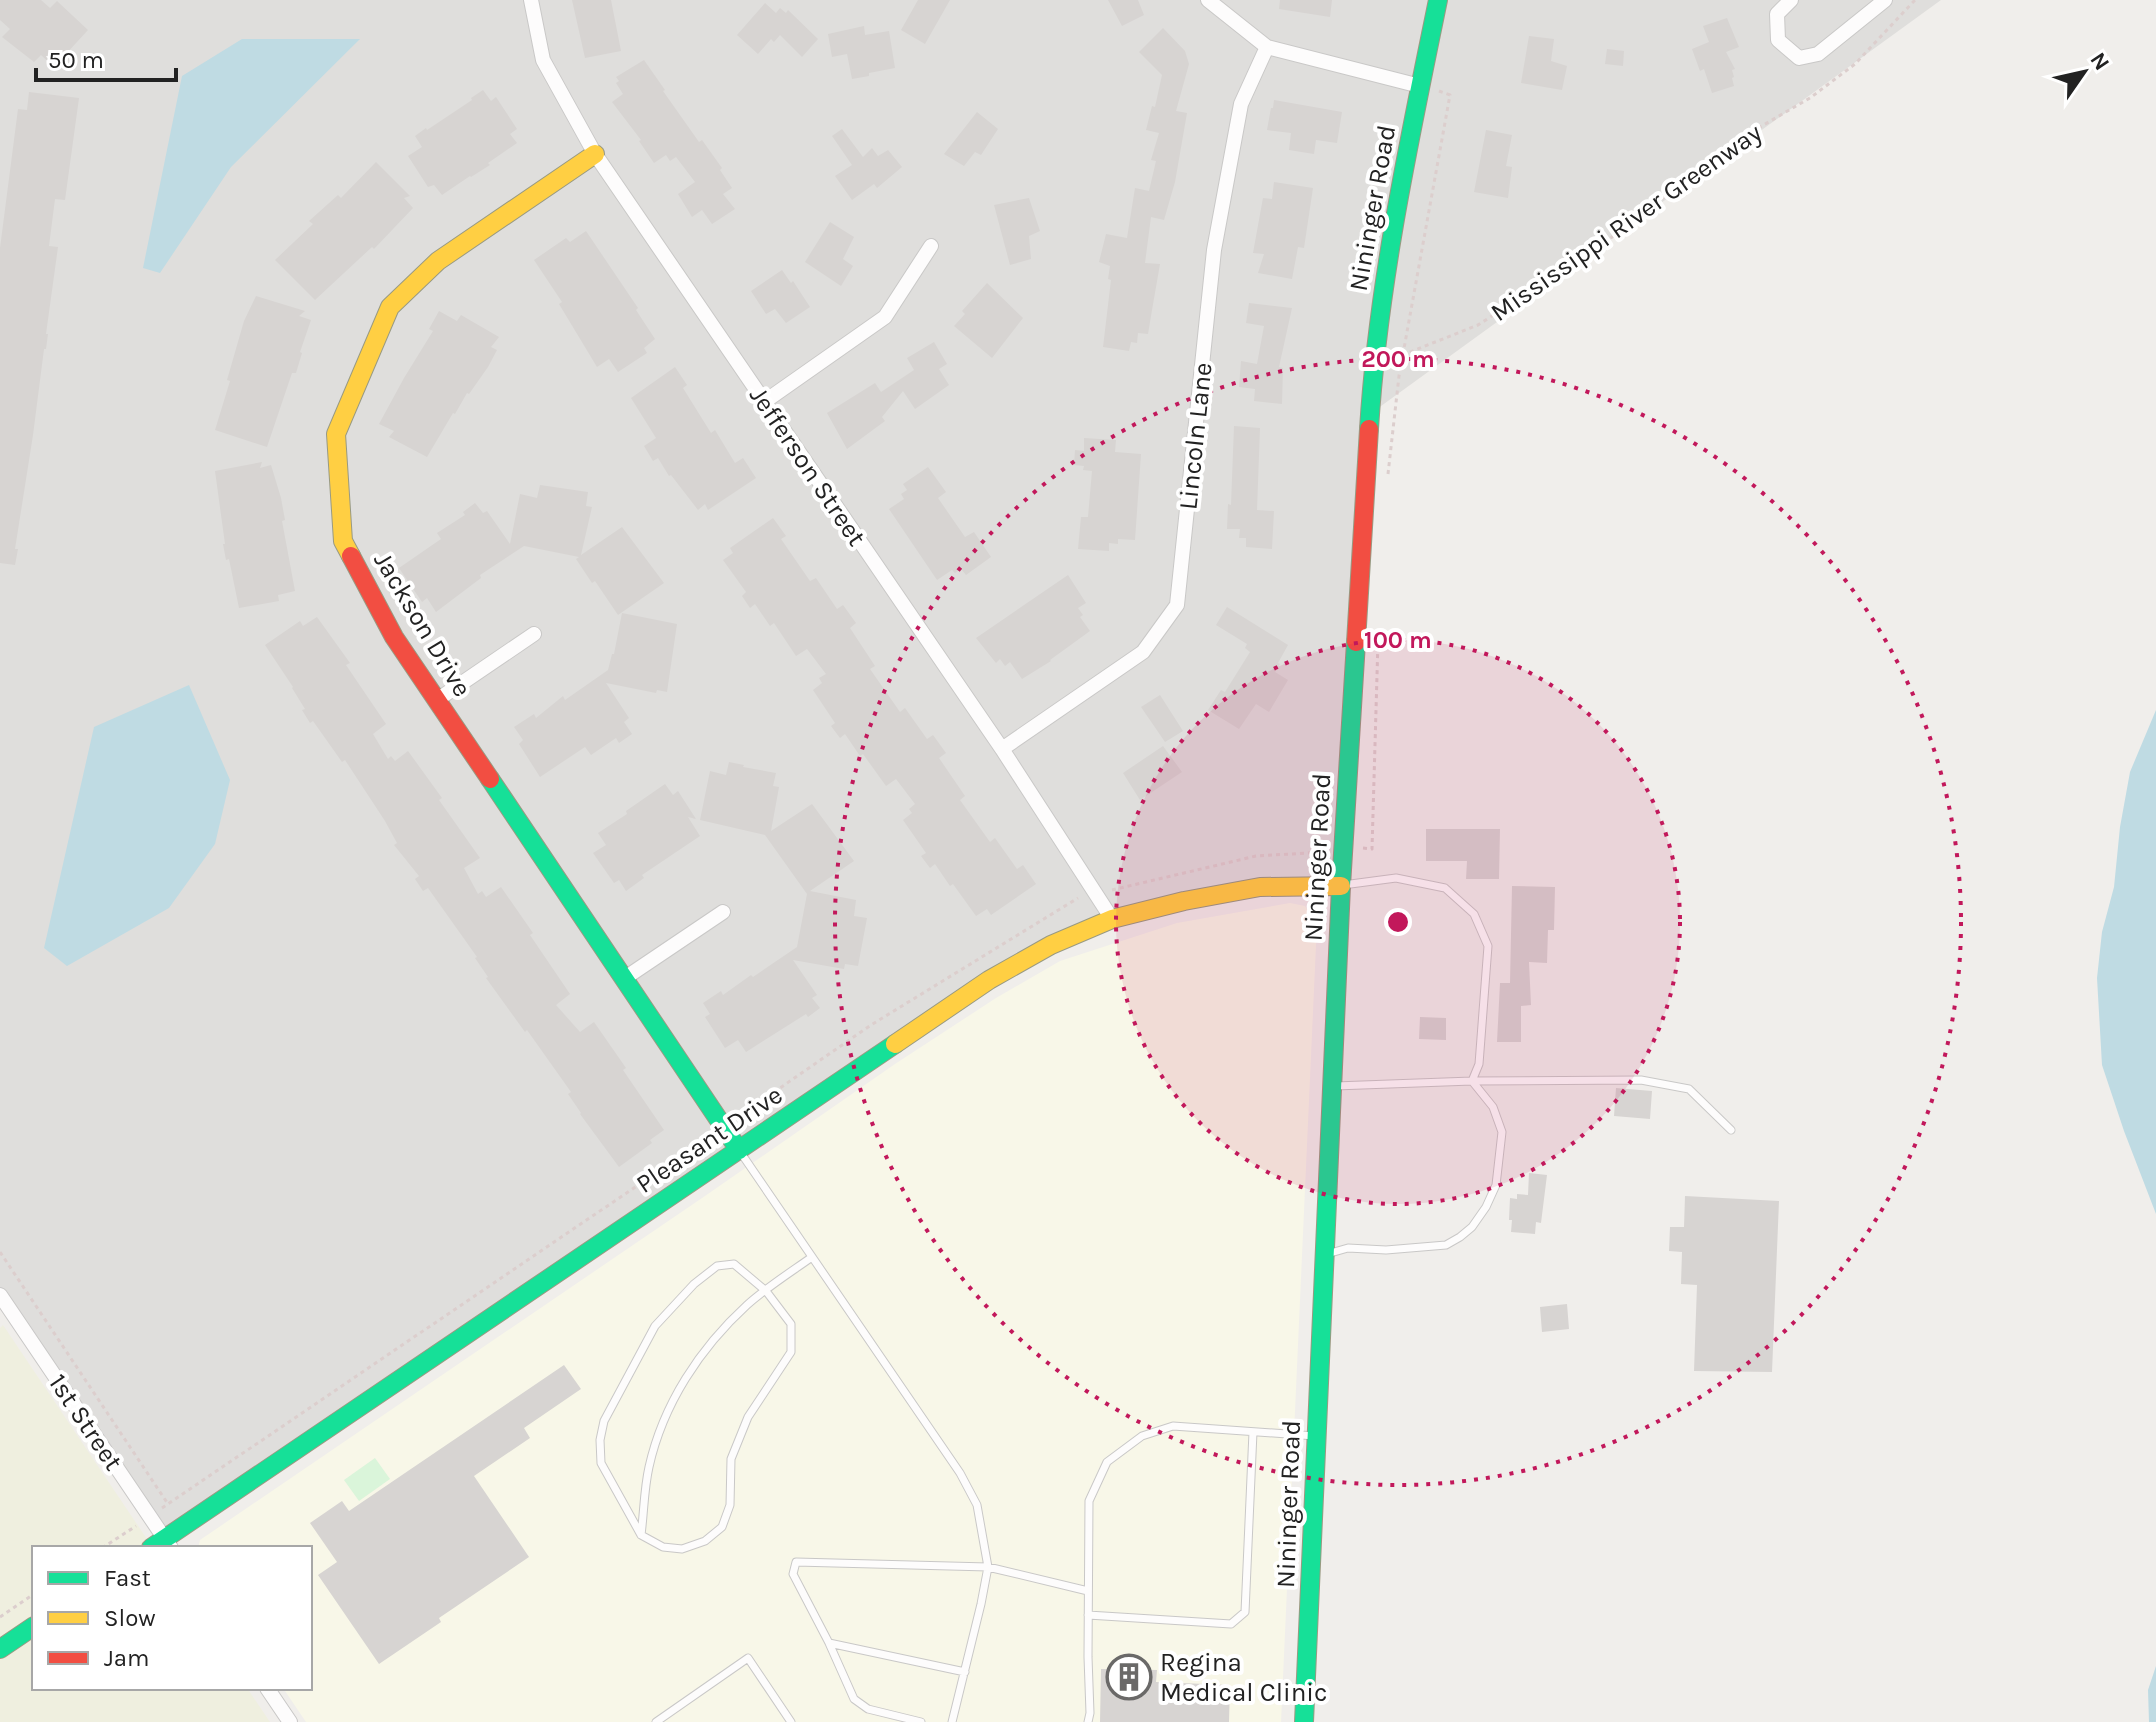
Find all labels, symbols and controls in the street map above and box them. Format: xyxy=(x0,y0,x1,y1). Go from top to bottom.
scale bar xyxy=(36,32,176,82)
north arrow xyxy=(2044,32,2124,112)
text: 50 m xyxy=(48,46,104,74)
text: N xyxy=(2085,48,2115,75)
street label: Mississippi River Greenway xyxy=(1485,117,1768,328)
street label: Nininger Road xyxy=(1343,123,1402,294)
text: 200 m xyxy=(1361,345,1435,373)
street label: Lincoln Lane xyxy=(1172,361,1219,511)
street label: Jefferson Street xyxy=(743,381,872,552)
street label: Jackson Drive xyxy=(367,546,478,702)
text: 100 m xyxy=(1364,626,1432,654)
street label: Nininger Road xyxy=(1298,772,1337,942)
centre of rings xyxy=(1384,908,1412,936)
street label: Pleasant Drive xyxy=(630,1079,788,1200)
street label: 1st Street xyxy=(42,1368,129,1477)
street label: Nininger Road xyxy=(1270,1419,1307,1589)
legend xyxy=(32,1546,312,1690)
text: Fast xyxy=(104,1564,151,1592)
text: Slow xyxy=(104,1604,156,1632)
text: Jam xyxy=(104,1644,149,1672)
place label: Regina Medical Clinic xyxy=(1160,1647,1328,1708)
building icon: Regina Medical Clinic xyxy=(1105,1653,1153,1701)

